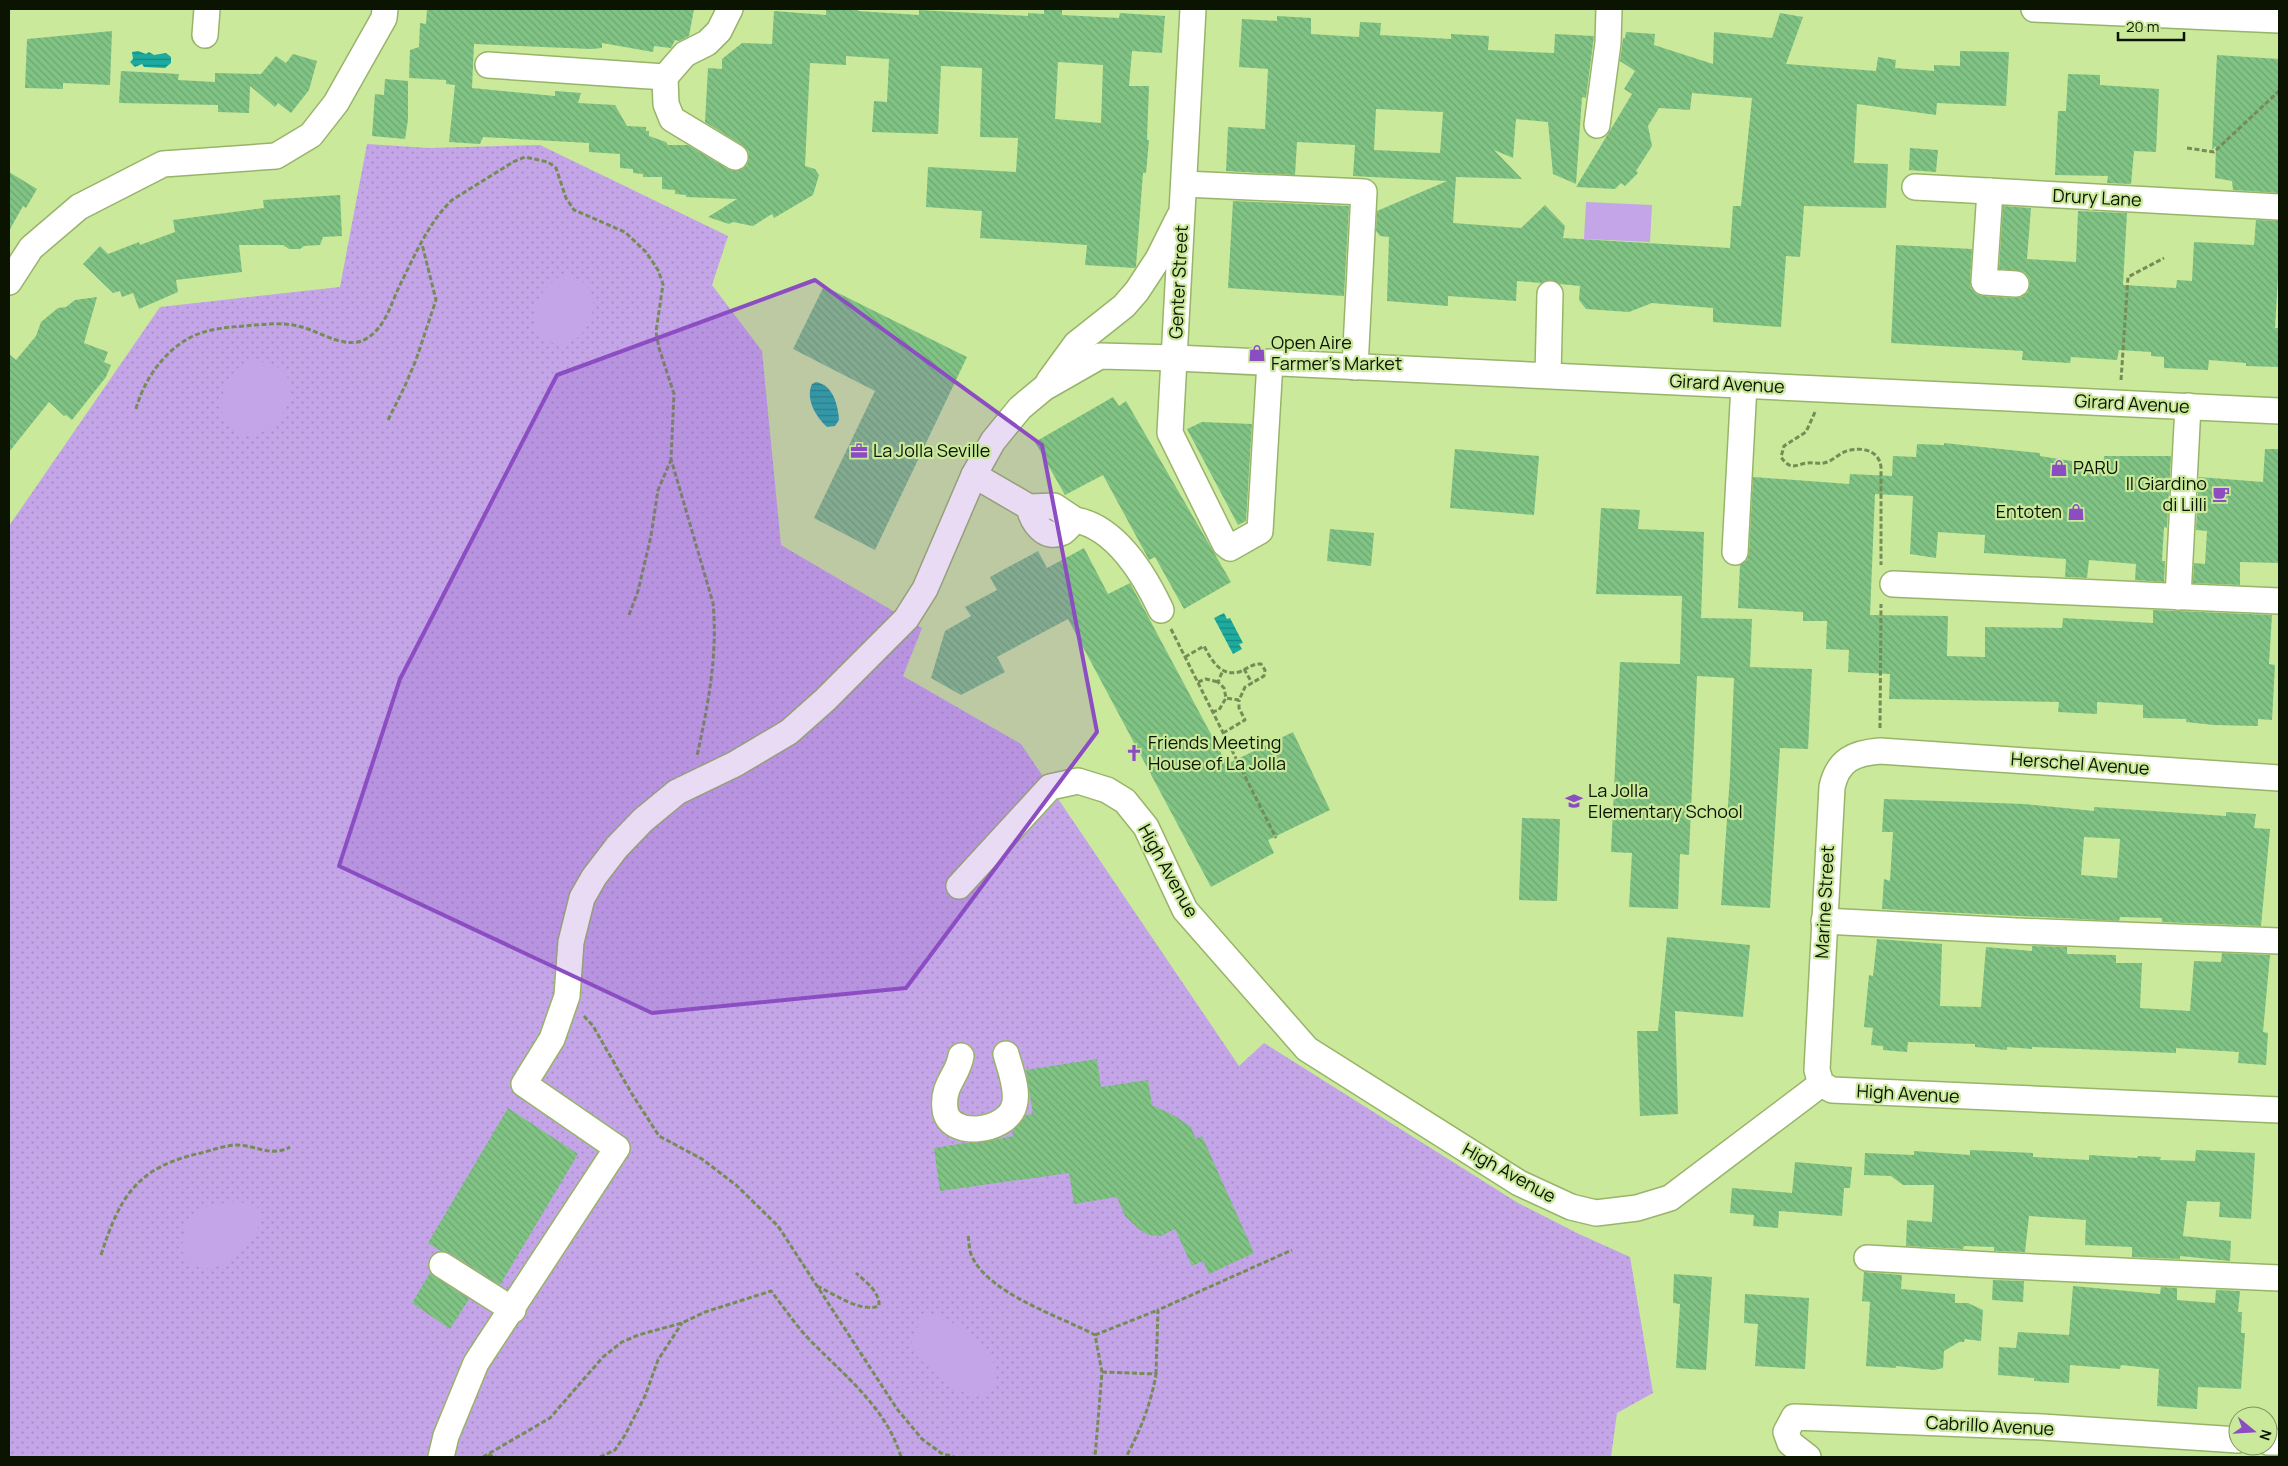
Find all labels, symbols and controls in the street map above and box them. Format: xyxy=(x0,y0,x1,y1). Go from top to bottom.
scale bar xyxy=(2118,10,2184,42)
text: 20 m xyxy=(2126,16,2159,37)
street label: Drury Lane xyxy=(2052,183,2142,211)
street label: Genter Street xyxy=(1163,224,1193,339)
place label: Open Aire Farmer’s Market xyxy=(1271,330,1402,375)
shop icon: Open Aire Farmer’s Market xyxy=(1247,343,1267,363)
street label: Girard Avenue xyxy=(1669,368,1785,398)
street label: Girard Avenue xyxy=(2074,388,2190,418)
place label: La Jolla Seville xyxy=(873,438,990,462)
office icon: La Jolla Seville xyxy=(849,441,869,461)
place label: PARU xyxy=(2073,455,2118,479)
shop icon: PARU xyxy=(2049,458,2069,478)
place label: Il Giardino di Lilli xyxy=(2126,471,2207,516)
cafe icon: Il Giardino di Lilli xyxy=(2211,484,2231,504)
place label: Entoten xyxy=(1996,499,2062,523)
shop icon: Entoten xyxy=(2066,502,2086,522)
place label: Friends Meeting House of La Jolla xyxy=(1148,730,1286,775)
church icon: Friends Meeting House of La Jolla xyxy=(1124,743,1144,763)
street label: Herschel Avenue xyxy=(2010,746,2150,780)
place label: La Jolla Elementary School xyxy=(1588,778,1743,823)
school or university icon: La Jolla Elementary School xyxy=(1564,791,1584,811)
street label: High Avenue xyxy=(1133,820,1204,921)
street label: Marine Street xyxy=(1809,845,1839,959)
street label: High Avenue xyxy=(1856,1078,1960,1108)
street label: High Avenue xyxy=(1459,1137,1560,1208)
north arrow xyxy=(2228,1406,2278,1456)
street label: Cabrillo Avenue xyxy=(1925,1410,2055,1440)
text: N xyxy=(2255,1427,2276,1443)

